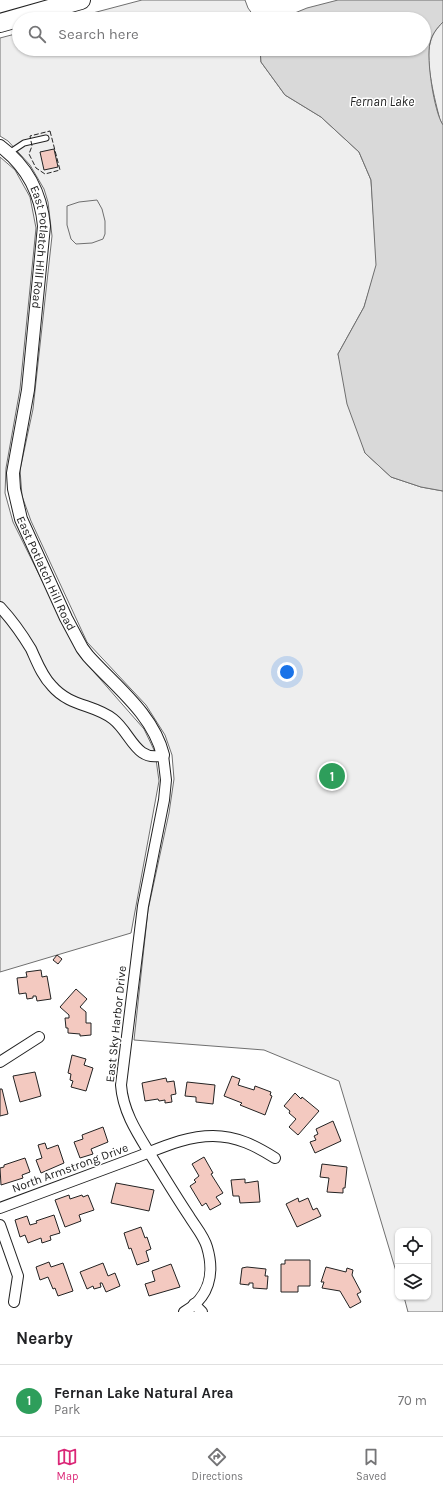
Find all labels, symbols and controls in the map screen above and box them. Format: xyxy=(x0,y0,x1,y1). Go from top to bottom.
search box xyxy=(12,12,431,56)
icon: search xyxy=(26,23,48,45)
text: Search here xyxy=(58,25,139,43)
water label: Fernan Lake xyxy=(350,94,414,109)
street label: East Potlatch Hill Road xyxy=(27,183,51,309)
street label: East Potlatch Hill Road xyxy=(14,514,78,633)
your location xyxy=(277,662,297,682)
pin: 1 xyxy=(319,761,345,791)
street label: East Sky Harbor Drive xyxy=(103,965,129,1083)
street label: North Armstrong Drive xyxy=(10,1140,130,1196)
map controls xyxy=(395,1228,431,1300)
button: locate xyxy=(395,1228,431,1264)
button: layers xyxy=(395,1264,431,1300)
text: Nearby xyxy=(16,1328,73,1348)
text: Fernan Lake Natural Area xyxy=(54,1384,234,1402)
text: 1 xyxy=(27,1393,31,1408)
text: 70 m xyxy=(398,1393,427,1408)
text: Park xyxy=(54,1402,80,1417)
tab: Map xyxy=(56,1446,78,1483)
tab: Directions xyxy=(191,1446,243,1483)
tab: Saved xyxy=(356,1446,387,1483)

